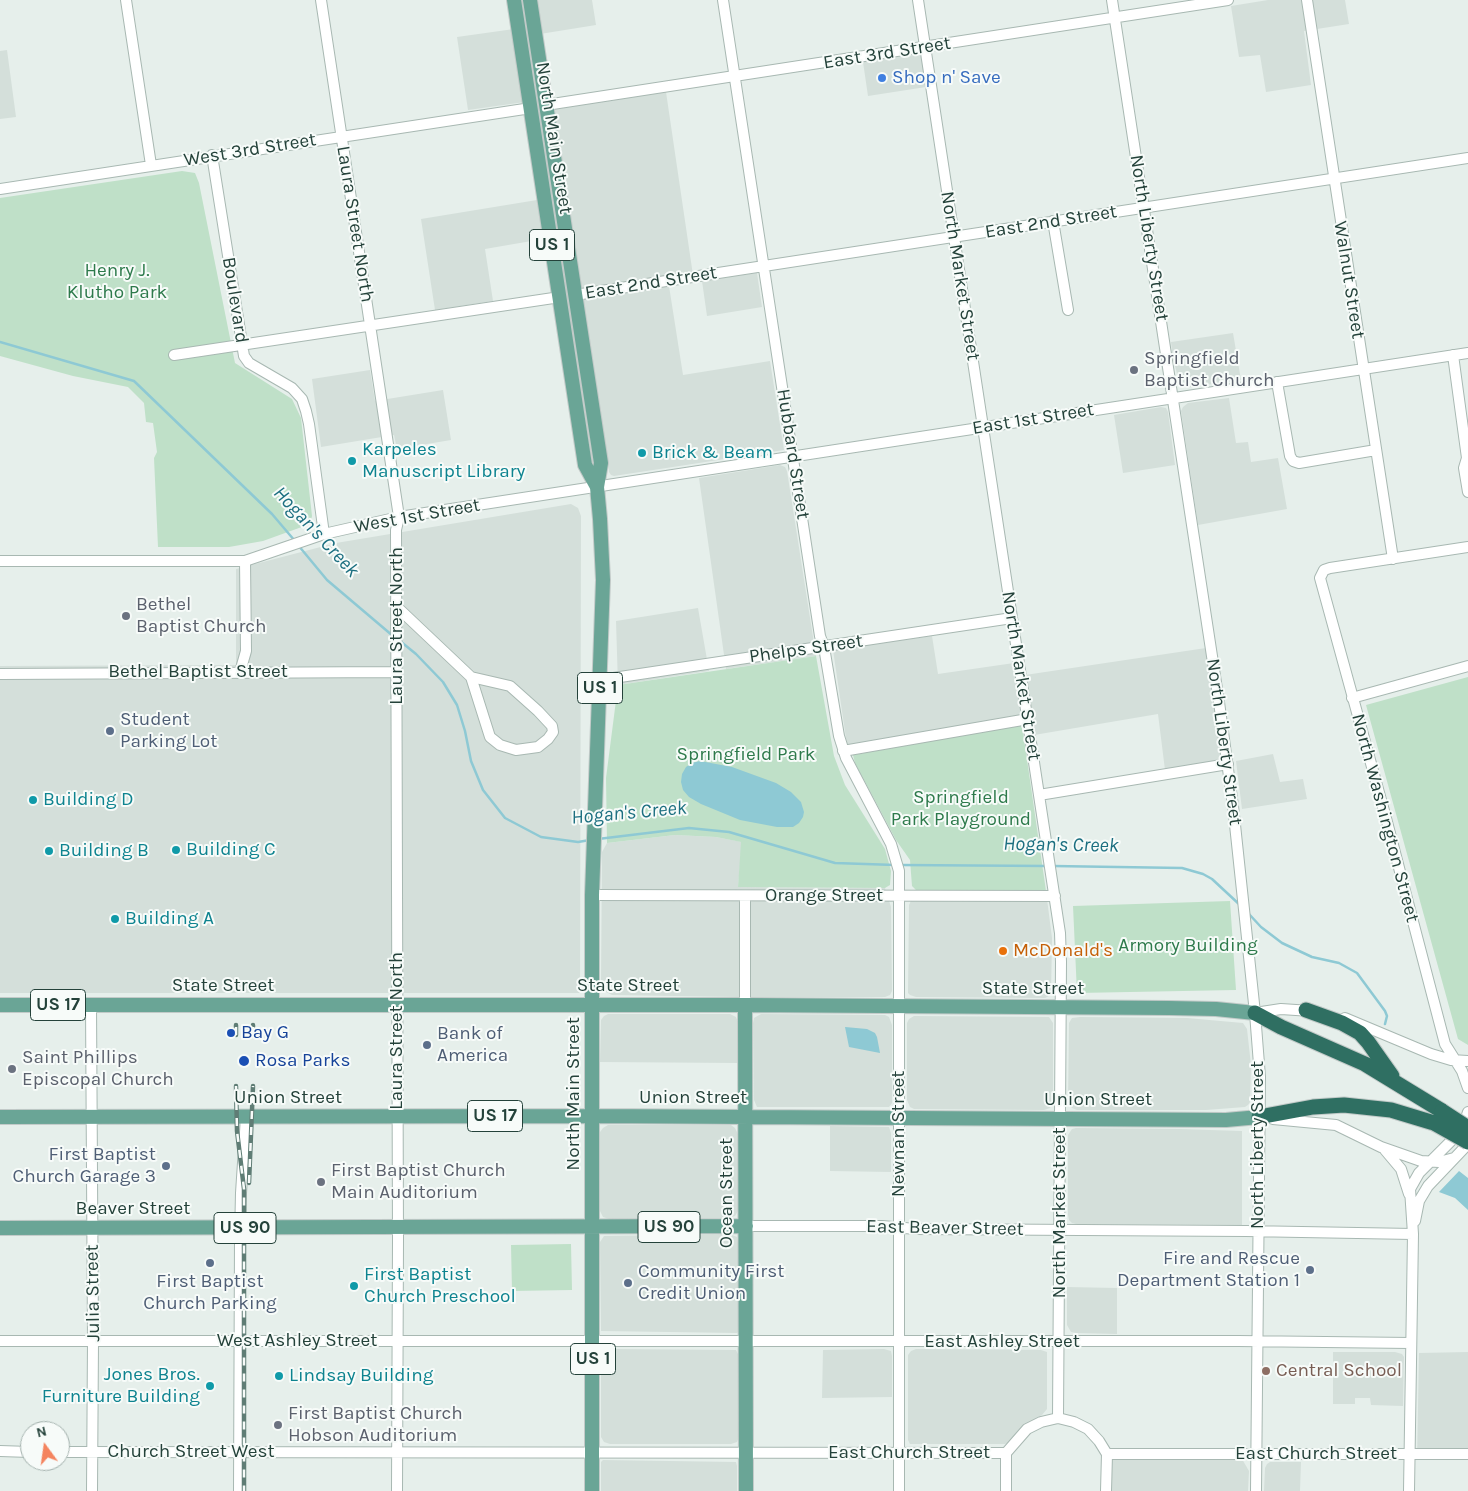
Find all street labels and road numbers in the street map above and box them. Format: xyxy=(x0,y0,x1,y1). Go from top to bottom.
street label: East 3rd Street xyxy=(822,32,952,74)
street label: North Main Street xyxy=(531,60,577,216)
street label: West 3rd Street xyxy=(182,128,318,172)
street label: Laura Street North xyxy=(331,144,379,304)
street label: North Liberty Street xyxy=(1125,153,1173,323)
street label: North Market Street xyxy=(935,190,985,362)
street label: East 2nd Street xyxy=(983,200,1119,244)
street label: Walnut Street xyxy=(1328,219,1370,341)
road number: US 1 xyxy=(530,230,574,260)
street label: Boulevard xyxy=(217,255,253,345)
street label: East 2nd Street xyxy=(583,261,719,305)
street label: Hubbard Street xyxy=(771,387,815,521)
street label: East 1st Street xyxy=(971,398,1095,440)
street label: West 1st Street xyxy=(352,494,482,538)
street label: Laura Street North xyxy=(386,547,408,705)
street label: North Market Street xyxy=(996,590,1046,762)
street label: Phelps Street xyxy=(748,630,864,668)
street label: North Liberty Street xyxy=(1201,657,1247,827)
street label: Bethel Baptist Street xyxy=(108,661,288,683)
road number: US 1 xyxy=(578,672,622,704)
street label: North Washington Street xyxy=(1346,711,1424,925)
street label: Orange Street xyxy=(765,885,883,907)
street label: Laura Street North xyxy=(386,952,408,1110)
street label: State Street xyxy=(172,975,274,997)
street label: State Street xyxy=(577,975,679,997)
street label: State Street xyxy=(982,978,1084,1000)
road number: US 17 xyxy=(30,990,86,1020)
street label: North Main Street xyxy=(563,1017,585,1171)
street label: North Liberty Street xyxy=(1247,1061,1269,1229)
street label: Newnan Street xyxy=(888,1071,910,1197)
street label: Union Street xyxy=(234,1087,342,1109)
street label: Union Street xyxy=(639,1087,747,1109)
street label: Union Street xyxy=(1044,1089,1152,1111)
road number: US 17 xyxy=(468,1100,522,1132)
street label: North Market Street xyxy=(1049,1127,1071,1299)
street label: Ocean Street xyxy=(716,1138,738,1248)
street label: Beaver Street xyxy=(76,1198,190,1220)
road number: US 90 xyxy=(214,1212,276,1244)
road number: US 90 xyxy=(638,1212,700,1242)
street label: East Beaver Street xyxy=(866,1215,1024,1241)
street label: Julia Street xyxy=(81,1244,105,1342)
street label: West Ashley Street xyxy=(217,1330,377,1352)
street label: East Ashley Street xyxy=(924,1331,1080,1353)
road number: US 1 xyxy=(570,1344,616,1375)
street label: Church Street West xyxy=(107,1441,275,1463)
street label: East Church Street xyxy=(828,1442,990,1464)
street label: East Church Street xyxy=(1235,1443,1397,1465)

